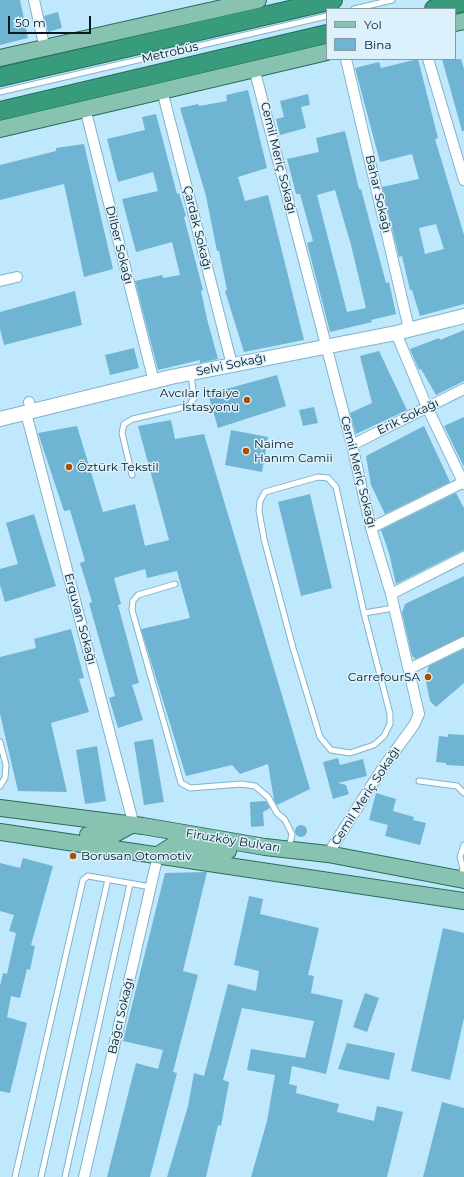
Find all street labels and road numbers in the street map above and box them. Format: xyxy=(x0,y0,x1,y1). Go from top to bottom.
street label: Metrobüs xyxy=(140,39,200,67)
street label: Cemil Meriç Sokağı xyxy=(257,101,299,215)
street label: Bahar Sokağı xyxy=(362,154,394,234)
street label: Çardak Sokağı xyxy=(180,184,214,272)
street label: Dilber Sokağı xyxy=(102,204,136,286)
street label: Selvi Sokağı xyxy=(195,351,267,379)
street label: Erik Sokağı xyxy=(375,396,441,438)
street label: Cemil Meriç Sokağı xyxy=(337,415,379,529)
street label: Erguvan Sokağı xyxy=(61,572,99,666)
street label: Cemil Meriç Sokağı xyxy=(329,744,403,848)
street label: Firuzköy Bulvarı xyxy=(185,826,281,856)
street label: Bağcı Sokağı xyxy=(105,976,137,1056)

